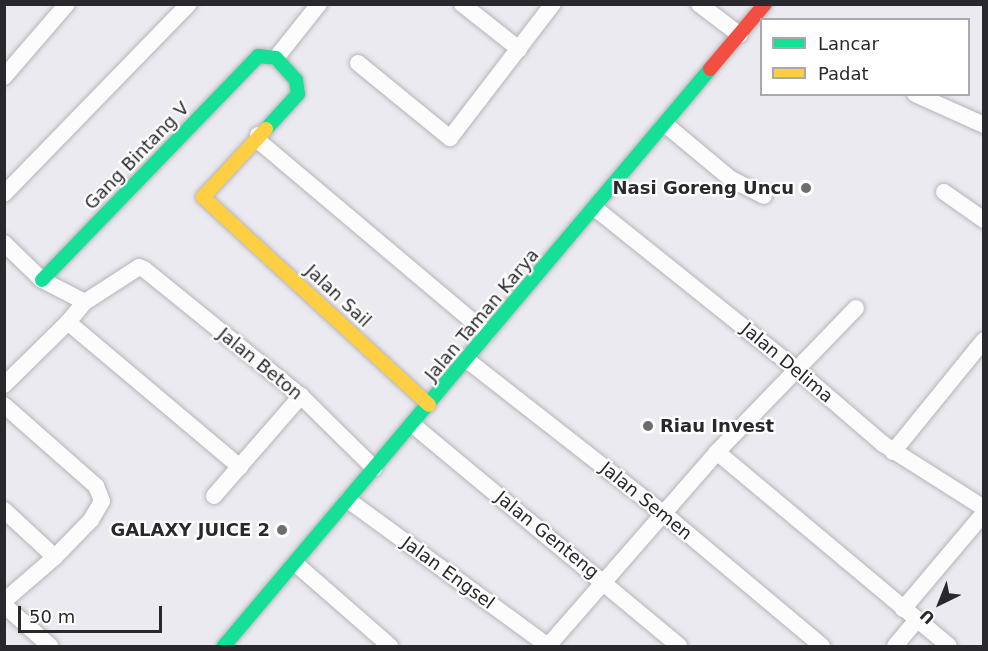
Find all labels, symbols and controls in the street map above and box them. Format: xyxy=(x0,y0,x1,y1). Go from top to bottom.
legend xyxy=(760,18,970,96)
text: Lancar xyxy=(818,33,879,54)
text: Padat xyxy=(818,63,869,84)
street label: Gang Bintang V xyxy=(80,98,194,214)
place label: Nasi Goreng Uncu xyxy=(613,177,794,199)
marker: Nasi Goreng Uncu xyxy=(799,181,813,195)
street label: Jalan Taman Karya xyxy=(420,245,544,385)
street label: Jalan Sail xyxy=(301,260,375,332)
street label: Jalan Delima xyxy=(737,318,837,408)
street label: Jalan Beton xyxy=(213,323,307,405)
place label: Riau Invest xyxy=(660,415,774,437)
marker: Riau Invest xyxy=(641,419,655,433)
street label: Jalan Semen xyxy=(596,457,696,545)
street label: Jalan Genteng xyxy=(491,487,603,583)
place label: GALAXY JUICE 2 xyxy=(110,519,270,541)
marker: GALAXY JUICE 2 xyxy=(275,523,289,537)
street label: Jalan Engsel xyxy=(397,532,499,614)
north arrow xyxy=(910,573,970,633)
scale bar xyxy=(21,594,165,632)
text: U xyxy=(916,605,939,628)
text: 50 m xyxy=(29,606,75,627)

